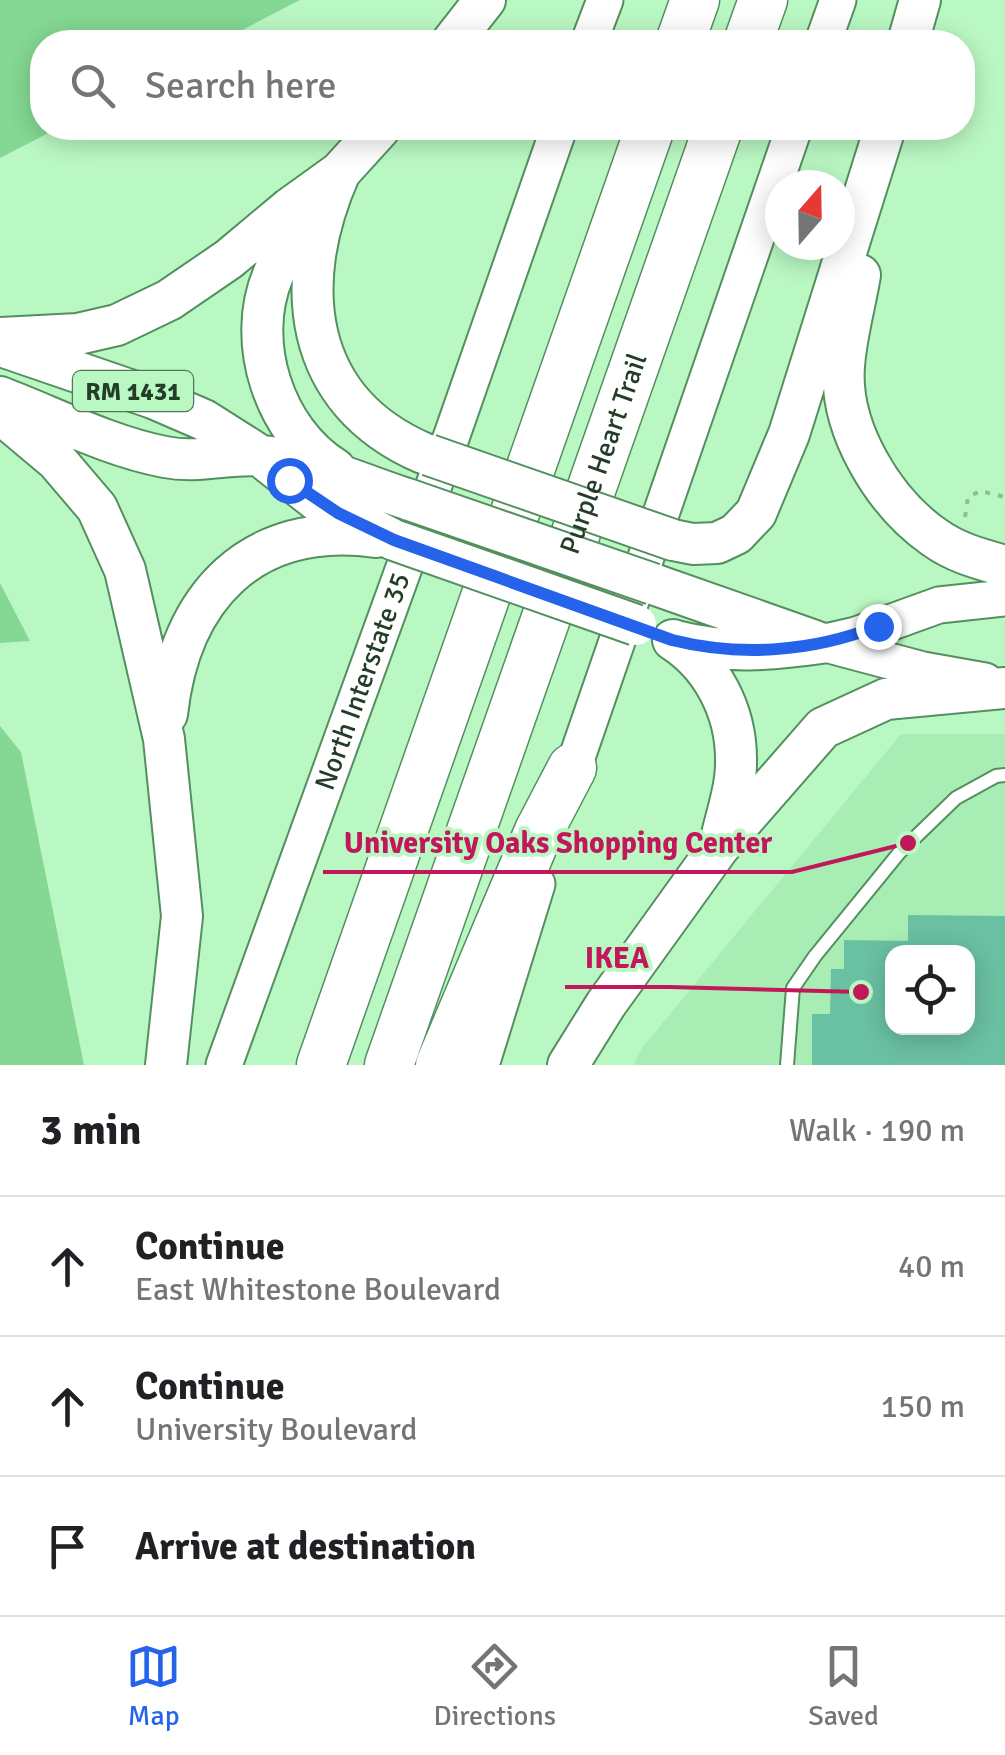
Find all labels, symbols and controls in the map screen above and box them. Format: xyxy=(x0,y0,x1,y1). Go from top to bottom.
search box xyxy=(30,30,975,140)
icon: search xyxy=(65,58,120,113)
text: Search here xyxy=(145,62,337,109)
north arrow xyxy=(765,170,855,260)
street label: Purple Heart Trail xyxy=(553,349,655,559)
road number: RM 1431 xyxy=(73,371,193,411)
route start xyxy=(267,458,313,504)
street label: North Interstate 35 xyxy=(308,568,418,795)
route end xyxy=(856,604,902,650)
callout: University Oaks Shopping Center xyxy=(323,812,792,872)
text: University Oaks Shopping Center xyxy=(344,825,772,862)
callout: IKEA xyxy=(565,927,669,987)
text: IKEA xyxy=(585,940,649,977)
map controls xyxy=(885,945,975,1035)
button: locate xyxy=(885,945,975,1035)
text: 3 min xyxy=(40,1105,141,1156)
text: Walk · 190 m xyxy=(789,1111,965,1150)
text: Continue xyxy=(135,1223,285,1270)
icon: ahead xyxy=(40,1239,95,1294)
text: 40 m xyxy=(898,1247,965,1286)
text: East Whitestone Boulevard xyxy=(135,1270,501,1309)
text: Continue xyxy=(135,1363,285,1410)
icon: ahead xyxy=(40,1379,95,1434)
text: 150 m xyxy=(881,1387,965,1426)
text: University Boulevard xyxy=(135,1410,417,1449)
icon: arrive xyxy=(40,1519,95,1574)
text: Arrive at destination xyxy=(135,1523,476,1570)
tab: Map xyxy=(126,1639,181,1733)
tab: Directions xyxy=(434,1639,556,1733)
tab: Saved xyxy=(808,1639,879,1733)

